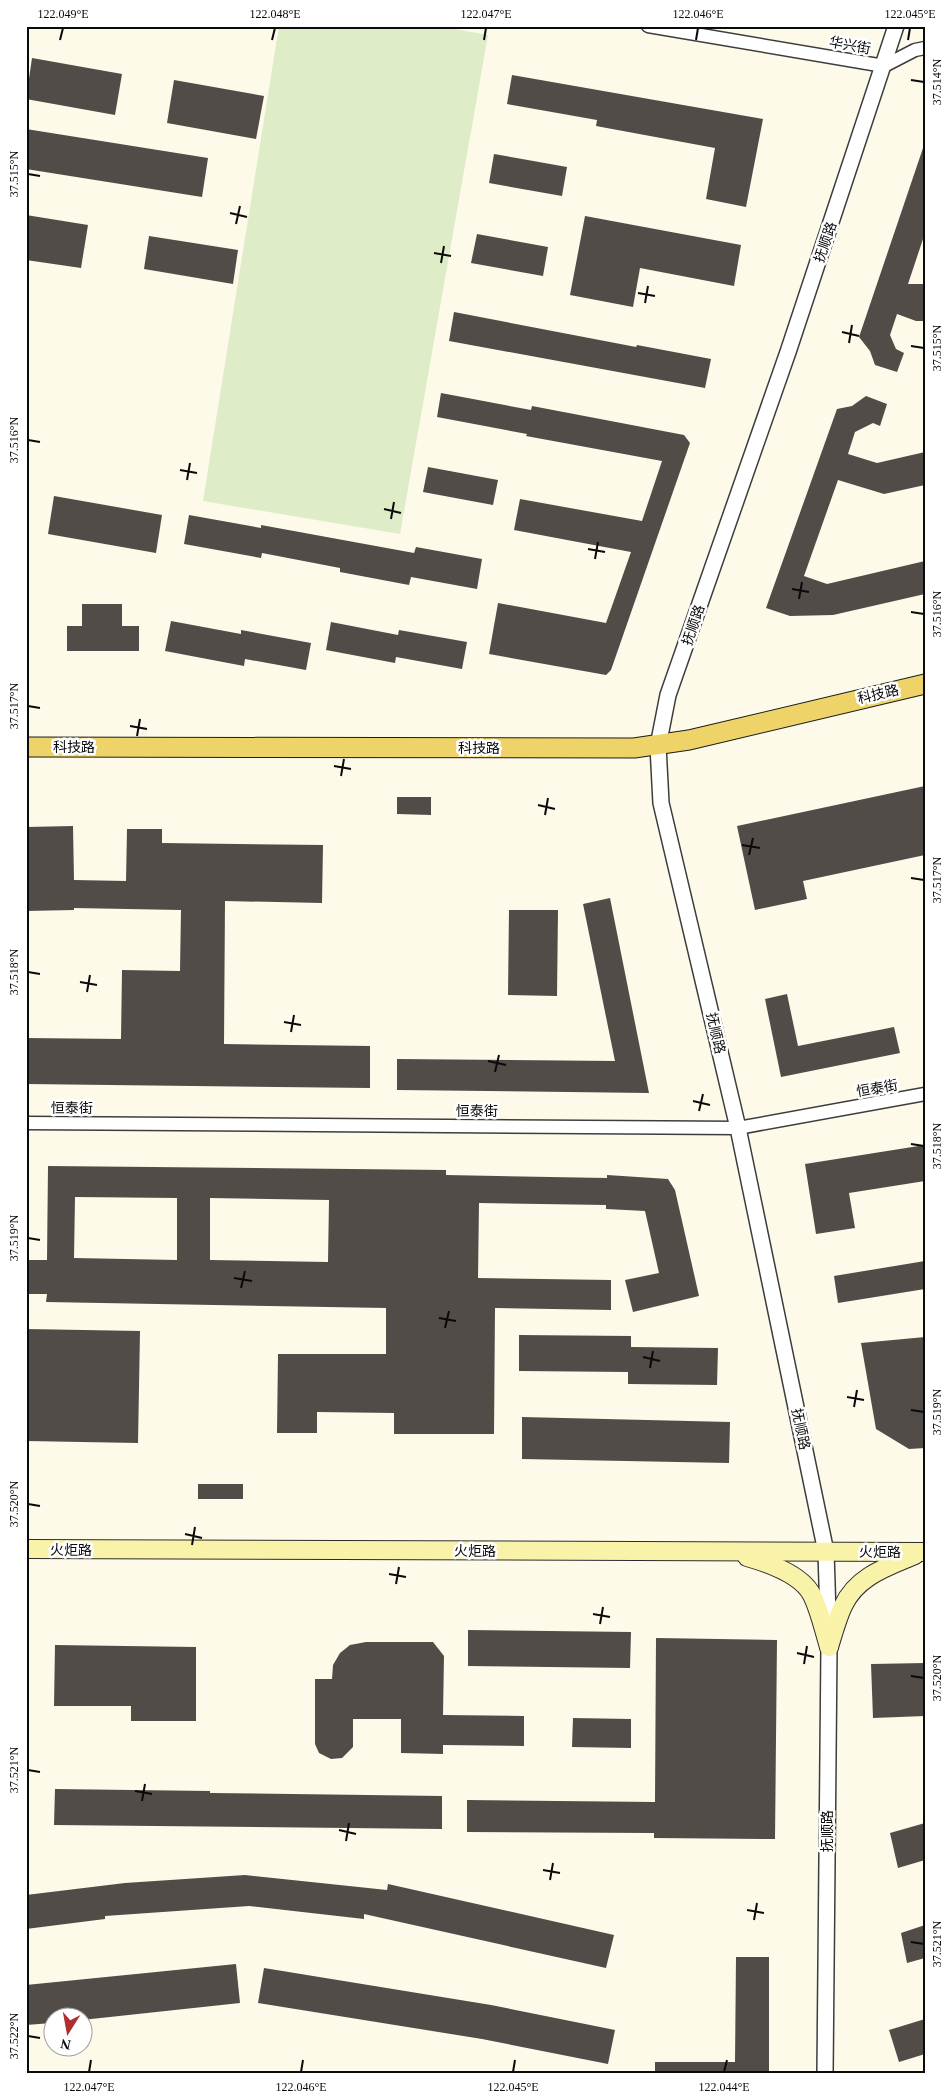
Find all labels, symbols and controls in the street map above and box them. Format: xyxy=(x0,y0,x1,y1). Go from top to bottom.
text: 122.049°E xyxy=(37,7,89,21)
text: 122.048°E xyxy=(249,7,301,21)
text: 122.047°E xyxy=(460,7,512,21)
text: 122.046°E xyxy=(672,7,724,21)
text: 122.045°E xyxy=(884,7,936,21)
street label: 华兴街 xyxy=(828,33,872,57)
text: 37.514°N xyxy=(930,58,944,105)
text: 37.515°N xyxy=(7,150,21,197)
street label: 抚顺路 xyxy=(812,220,839,264)
text: 37.515°N xyxy=(930,324,944,371)
text: 37.516°N xyxy=(7,416,21,463)
text: 37.516°N xyxy=(930,590,944,637)
street label: 抚顺路 xyxy=(680,603,707,647)
text: 37.517°N xyxy=(7,682,21,729)
street label: 科技路 xyxy=(856,682,900,707)
street label: 科技路 xyxy=(53,740,95,755)
street label: 科技路 xyxy=(458,741,500,756)
text: 37.517°N xyxy=(930,856,944,903)
text: 37.518°N xyxy=(7,948,21,995)
street label: 抚顺路 xyxy=(703,1011,728,1055)
street label: 恒泰街 xyxy=(855,1077,899,1100)
street label: 恒泰街 xyxy=(51,1101,93,1116)
street label: 恒泰街 xyxy=(456,1104,498,1119)
text: 37.518°N xyxy=(930,1122,944,1169)
text: 37.519°N xyxy=(7,1214,21,1261)
text: 37.519°N xyxy=(930,1388,944,1435)
street label: 抚顺路 xyxy=(789,1407,812,1451)
text: 37.520°N xyxy=(7,1480,21,1527)
street label: 火炬路 xyxy=(50,1543,92,1558)
street label: 火炬路 xyxy=(454,1544,496,1559)
street label: 火炬路 xyxy=(859,1545,901,1560)
text: 37.520°N xyxy=(930,1654,944,1701)
text: 37.521°N xyxy=(7,1746,21,1793)
street label: 抚顺路 xyxy=(820,1810,835,1852)
text: 37.521°N xyxy=(930,1920,944,1967)
north arrow xyxy=(42,2008,92,2058)
text: 37.522°N xyxy=(7,2012,21,2059)
text: N xyxy=(59,2036,72,2053)
text: 122.047°E xyxy=(63,2080,115,2094)
text: 122.046°E xyxy=(275,2080,327,2094)
text: 122.045°E xyxy=(487,2080,539,2094)
text: 122.044°E xyxy=(698,2080,750,2094)

